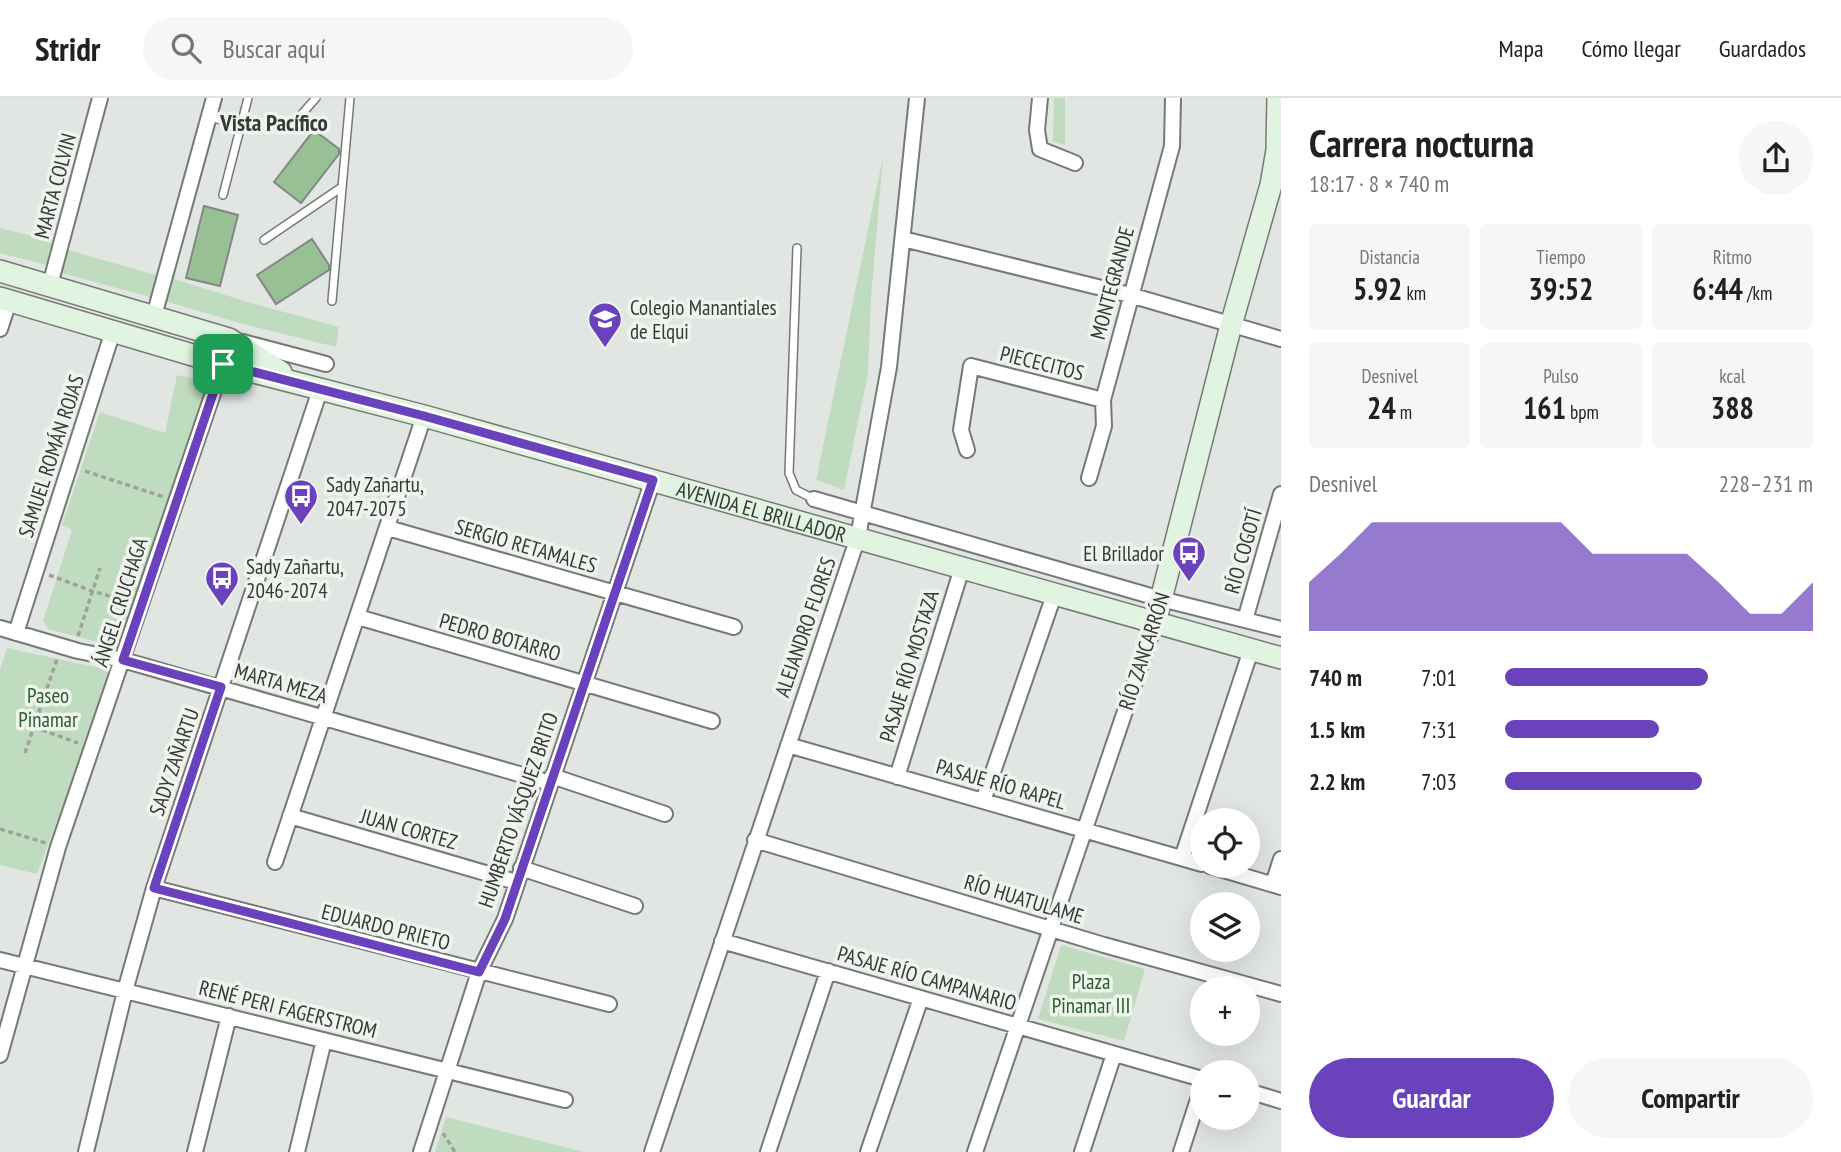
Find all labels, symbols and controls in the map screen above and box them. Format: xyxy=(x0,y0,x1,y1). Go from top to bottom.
search box xyxy=(143,17,633,80)
text: Stridr xyxy=(35,27,101,70)
icon: search xyxy=(167,29,205,67)
text: Buscar aquí xyxy=(223,32,326,65)
text: Mapa xyxy=(1499,33,1544,64)
text: Cómo llegar xyxy=(1582,33,1681,64)
text: Guardados xyxy=(1719,33,1806,64)
district label: Vista Pacífico xyxy=(219,108,328,137)
text: Carrera nocturna xyxy=(1309,118,1534,167)
button: share xyxy=(1739,121,1813,195)
street label: MARTA COLVIN xyxy=(28,130,82,242)
text: 18:17 · 8 × 740 m xyxy=(1309,169,1449,198)
street label: MONTEGRANDE xyxy=(1084,224,1140,342)
text: Distancia xyxy=(1360,245,1420,269)
text: Tiempo xyxy=(1536,245,1586,269)
text: Ritmo xyxy=(1713,245,1752,269)
text: 5.92 xyxy=(1353,269,1402,308)
text: 39:52 xyxy=(1529,269,1593,308)
text: 6:44 xyxy=(1692,269,1743,308)
text: km xyxy=(1402,281,1426,305)
text: /km xyxy=(1743,281,1772,305)
place label: Colegio Manantiales de Elqui xyxy=(630,294,777,345)
school or university icon: Colegio Manantiales de Elqui xyxy=(586,300,624,349)
pin xyxy=(193,334,253,394)
street label: PIECECITOS xyxy=(997,340,1087,386)
icon: arrive xyxy=(204,345,242,383)
text: Desnivel xyxy=(1361,364,1418,388)
text: Pulso xyxy=(1543,364,1579,388)
text: kcal xyxy=(1719,364,1745,388)
street label: SAMUEL ROMÁN ROJAS xyxy=(12,371,90,541)
text: 24 xyxy=(1367,388,1396,427)
text: 161 xyxy=(1523,388,1566,427)
text: 388 xyxy=(1711,388,1754,427)
text: m xyxy=(1396,400,1412,424)
text: bpm xyxy=(1566,400,1599,424)
text: Desnivel xyxy=(1309,469,1377,498)
text: 228–231 m xyxy=(1719,469,1813,498)
place label: Sady Zañartu, 2047-2075 xyxy=(326,471,424,522)
street label: AVENIDA EL BRILLADOR xyxy=(674,475,849,548)
bus stop icon: Sady Zañartu, 2047-2075 xyxy=(282,477,320,526)
street label: RÍO COGOTÍ xyxy=(1218,504,1268,597)
street label: SERGIO RETAMALES xyxy=(452,513,600,579)
street label: ÁNGEL CRUCHAGA xyxy=(86,534,154,670)
bus stop icon: El Brillador xyxy=(1170,534,1208,583)
place label: El Brillador xyxy=(1083,540,1164,567)
place label: Sady Zañartu, 2046-2074 xyxy=(246,553,344,604)
street label: ALEJANDRO FLORES xyxy=(768,553,842,701)
bus stop icon: Sady Zañartu, 2046-2074 xyxy=(203,559,241,608)
street label: PASAJE RÍO MOSTAZA xyxy=(873,587,945,745)
street label: RÍO ZANCARRÓN xyxy=(1112,589,1176,713)
street label: PEDRO BOTARRO xyxy=(436,607,564,667)
street label: MARTA MEZA xyxy=(231,657,331,709)
text: 740 m xyxy=(1309,663,1362,692)
text: 7:01 xyxy=(1421,663,1457,692)
park label: Paseo Pinamar xyxy=(18,682,78,733)
street label: SADY ZAÑARTU xyxy=(143,705,205,819)
street label: HUMBERTO VÁSQUEZ BRITO xyxy=(472,709,564,911)
text: 1.5 km xyxy=(1309,715,1365,744)
text: 7:31 xyxy=(1421,715,1457,744)
street label: PASAJE RÍO RAPEL xyxy=(933,753,1069,815)
text: 2.2 km xyxy=(1309,767,1365,796)
text: 7:03 xyxy=(1421,767,1457,796)
street label: JUAN CORTEZ xyxy=(357,802,460,856)
map controls xyxy=(1190,808,1260,1130)
button: locate xyxy=(1190,808,1260,878)
street label: RÍO HUATULAME xyxy=(961,868,1087,930)
button: layers xyxy=(1190,892,1260,962)
street label: EDUARDO PRIETO xyxy=(319,898,453,956)
street label: PASAJE RÍO CAMPANARIO xyxy=(834,940,1020,1016)
park label: Plaza Pinamar III xyxy=(1052,968,1130,1019)
street label: RENÉ PERI FAGERSTROM xyxy=(196,974,380,1044)
button: + xyxy=(1190,976,1260,1046)
button: Guardar xyxy=(1309,1058,1554,1138)
button: Compartir xyxy=(1568,1058,1813,1138)
button: − xyxy=(1190,1060,1260,1130)

